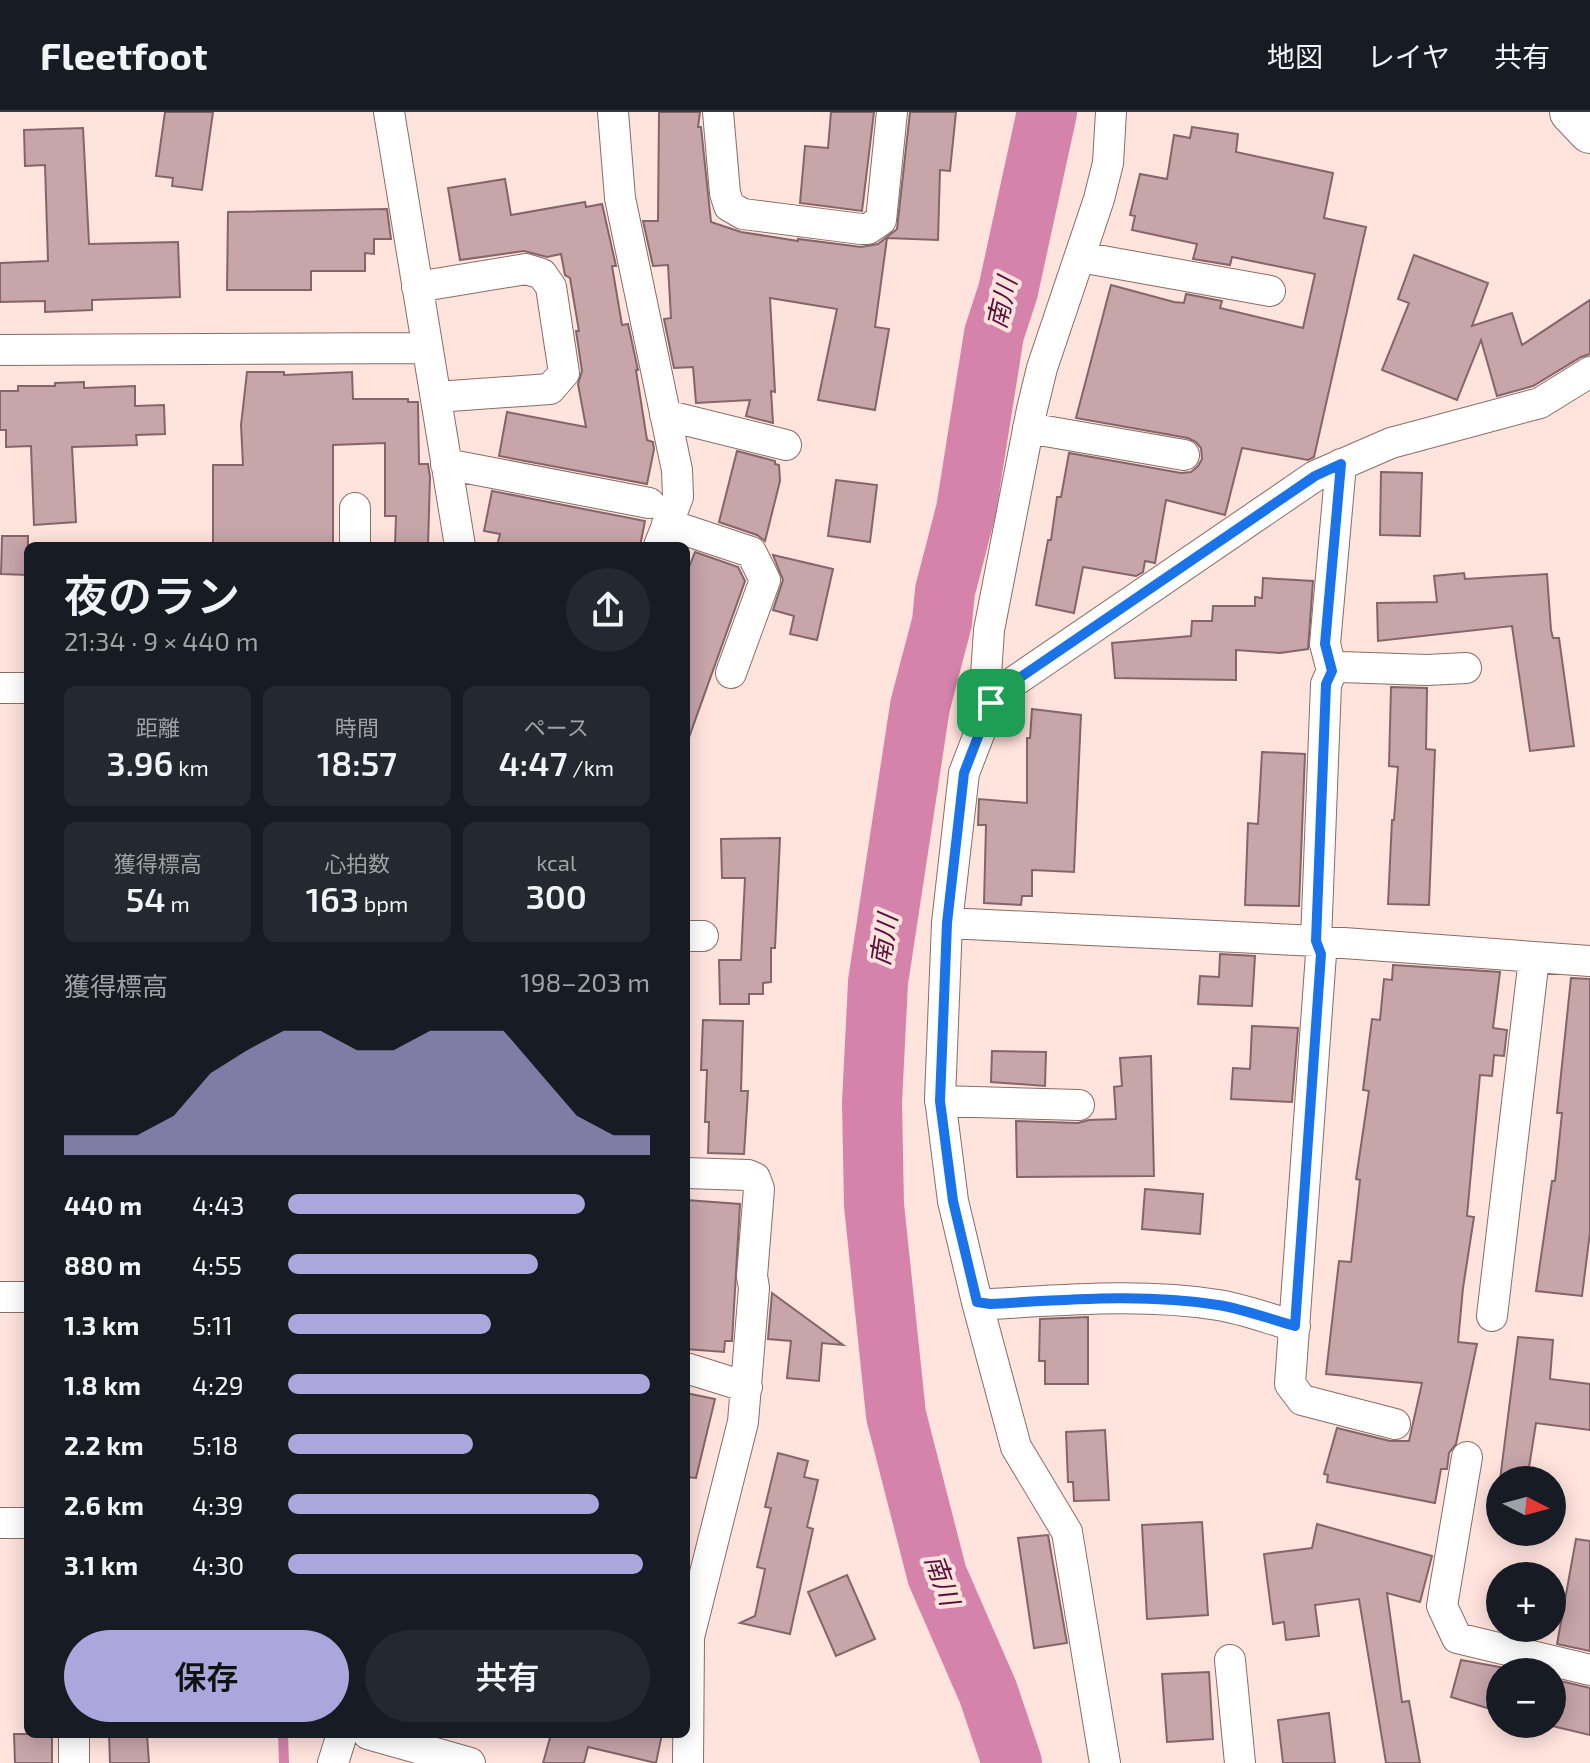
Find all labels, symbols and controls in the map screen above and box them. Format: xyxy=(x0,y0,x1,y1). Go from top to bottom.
text: Fleetfoot xyxy=(40,32,208,78)
text: 地図 xyxy=(1267,39,1323,73)
text: レイヤ xyxy=(1367,39,1450,73)
text: 共有 xyxy=(1494,39,1550,73)
water label: 南川 xyxy=(980,271,1022,331)
text: 夜のラン xyxy=(64,568,240,621)
button: share xyxy=(566,568,650,652)
text: 21:34 · 9 × 440 m xyxy=(64,625,259,656)
pin xyxy=(957,669,1025,737)
icon: arrive xyxy=(969,681,1013,725)
text: 距離 xyxy=(136,714,180,740)
text: 時間 xyxy=(335,714,379,740)
text: ペース xyxy=(524,714,589,740)
text: 3.96 xyxy=(107,742,173,783)
text: 18:57 xyxy=(317,742,397,783)
text: 4:47 xyxy=(499,742,567,783)
text: km xyxy=(173,754,209,780)
text: /km xyxy=(567,754,614,780)
text: kcal xyxy=(536,849,576,875)
text: 獲得標高 xyxy=(114,850,202,876)
text: 心拍数 xyxy=(324,850,390,876)
text: 300 xyxy=(526,875,587,916)
text: 54 xyxy=(126,878,166,919)
text: 163 xyxy=(306,878,359,919)
text: m xyxy=(166,890,190,916)
text: bpm xyxy=(359,890,408,916)
water label: 南川 xyxy=(863,909,902,968)
text: 198–203 m xyxy=(520,966,650,997)
text: 獲得標高 xyxy=(64,970,168,1001)
text: 440 m xyxy=(64,1189,142,1220)
text: 4:43 xyxy=(192,1189,245,1220)
text: 880 m xyxy=(64,1249,141,1280)
text: 4:55 xyxy=(192,1249,242,1280)
text: 1.3 km xyxy=(64,1309,139,1340)
text: 5:11 xyxy=(192,1309,233,1340)
text: 1.8 km xyxy=(64,1369,141,1400)
text: 4:29 xyxy=(192,1369,244,1400)
text: 2.2 km xyxy=(64,1429,144,1460)
text: 5:18 xyxy=(192,1429,238,1460)
north arrow xyxy=(1486,1466,1566,1546)
map controls xyxy=(1486,1466,1566,1738)
text: 2.6 km xyxy=(64,1489,144,1520)
text: 4:39 xyxy=(192,1489,243,1520)
text: 3.1 km xyxy=(64,1549,138,1580)
text: 4:30 xyxy=(192,1549,244,1580)
water label: 南川 xyxy=(920,1550,968,1612)
button: + xyxy=(1486,1562,1566,1642)
button: 保存 xyxy=(64,1630,349,1722)
button: 共有 xyxy=(365,1630,650,1722)
button: − xyxy=(1486,1658,1566,1738)

